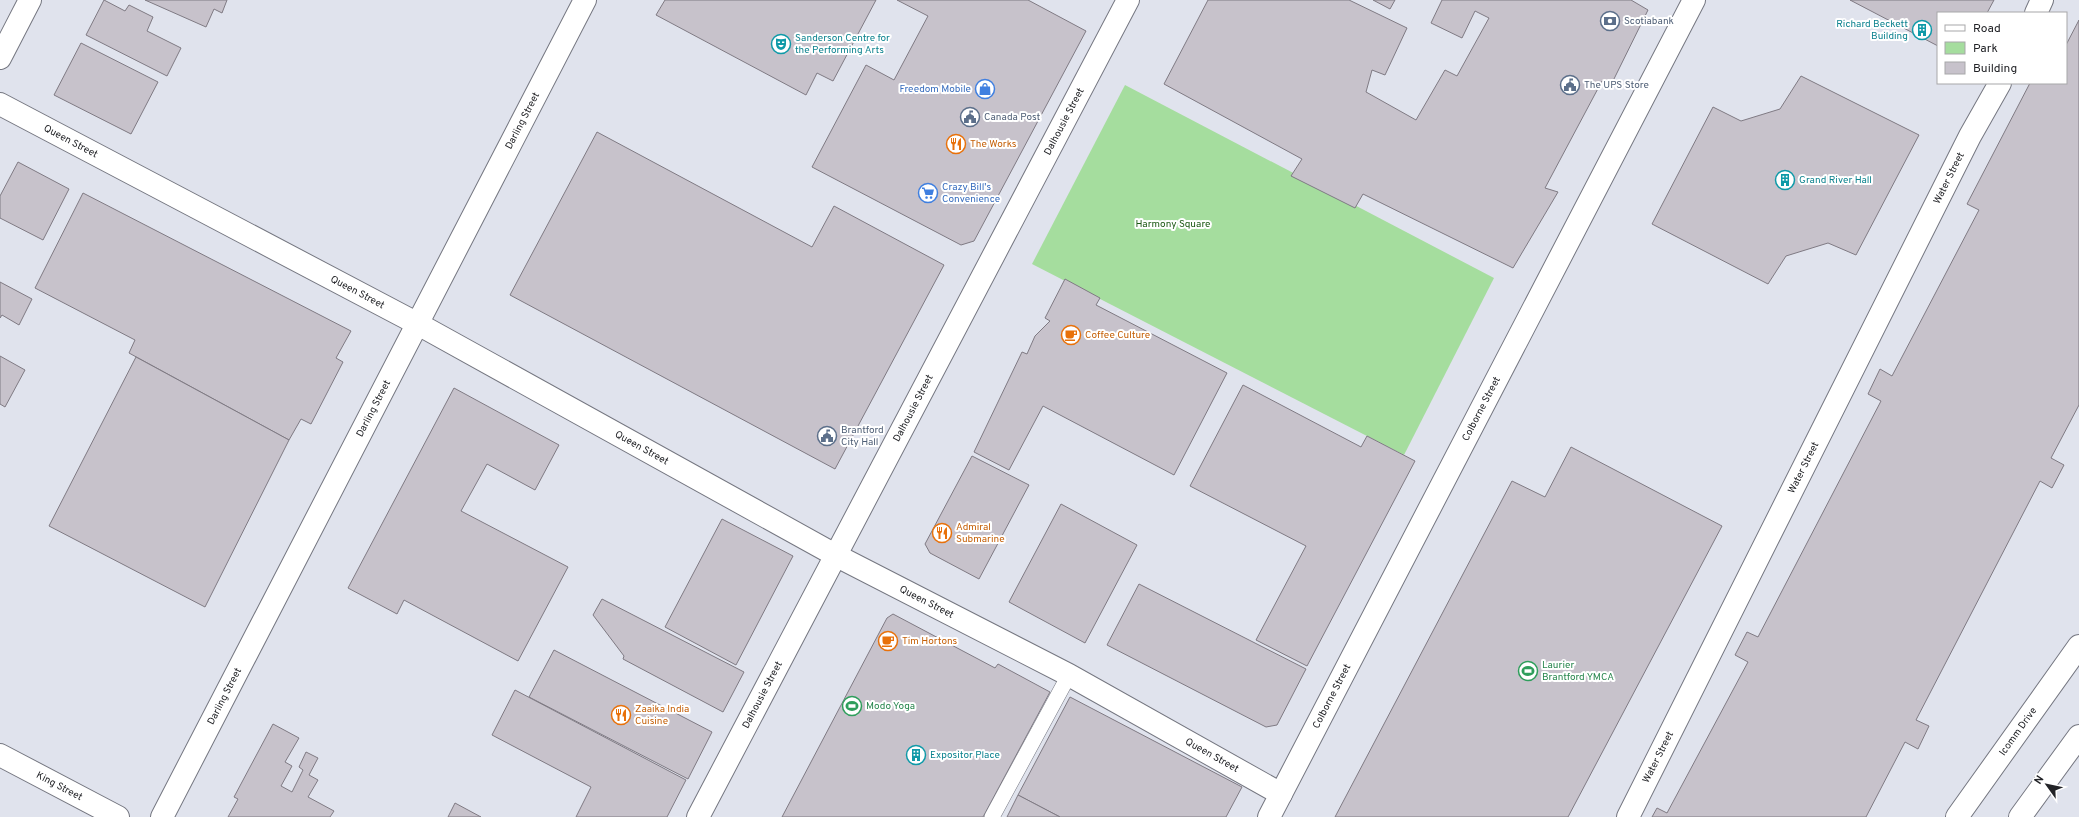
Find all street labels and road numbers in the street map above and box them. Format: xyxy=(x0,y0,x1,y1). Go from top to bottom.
street label: Dalhousie Street xyxy=(1041,85,1087,157)
street label: Darling Street xyxy=(502,90,543,151)
street label: Queen Street xyxy=(41,122,100,161)
street label: Water Street xyxy=(1930,150,1967,206)
street label: Queen Street xyxy=(328,273,387,312)
street label: Dalhousie Street xyxy=(890,372,936,444)
street label: Colborne Street xyxy=(1459,374,1504,443)
street label: Darling Street xyxy=(353,378,394,439)
street label: Queen Street xyxy=(612,428,671,468)
street label: Water Street xyxy=(1785,439,1822,496)
street label: Queen Street xyxy=(897,583,956,621)
street label: Dalhousie Street xyxy=(739,659,785,731)
street label: Colborne Street xyxy=(1310,662,1354,731)
street label: Darling Street xyxy=(204,665,245,727)
street label: Icomm Drive xyxy=(1996,705,2040,758)
street label: Water Street xyxy=(1640,729,1677,785)
street label: Queen Street xyxy=(1183,735,1241,776)
street label: King Street xyxy=(34,769,85,804)

